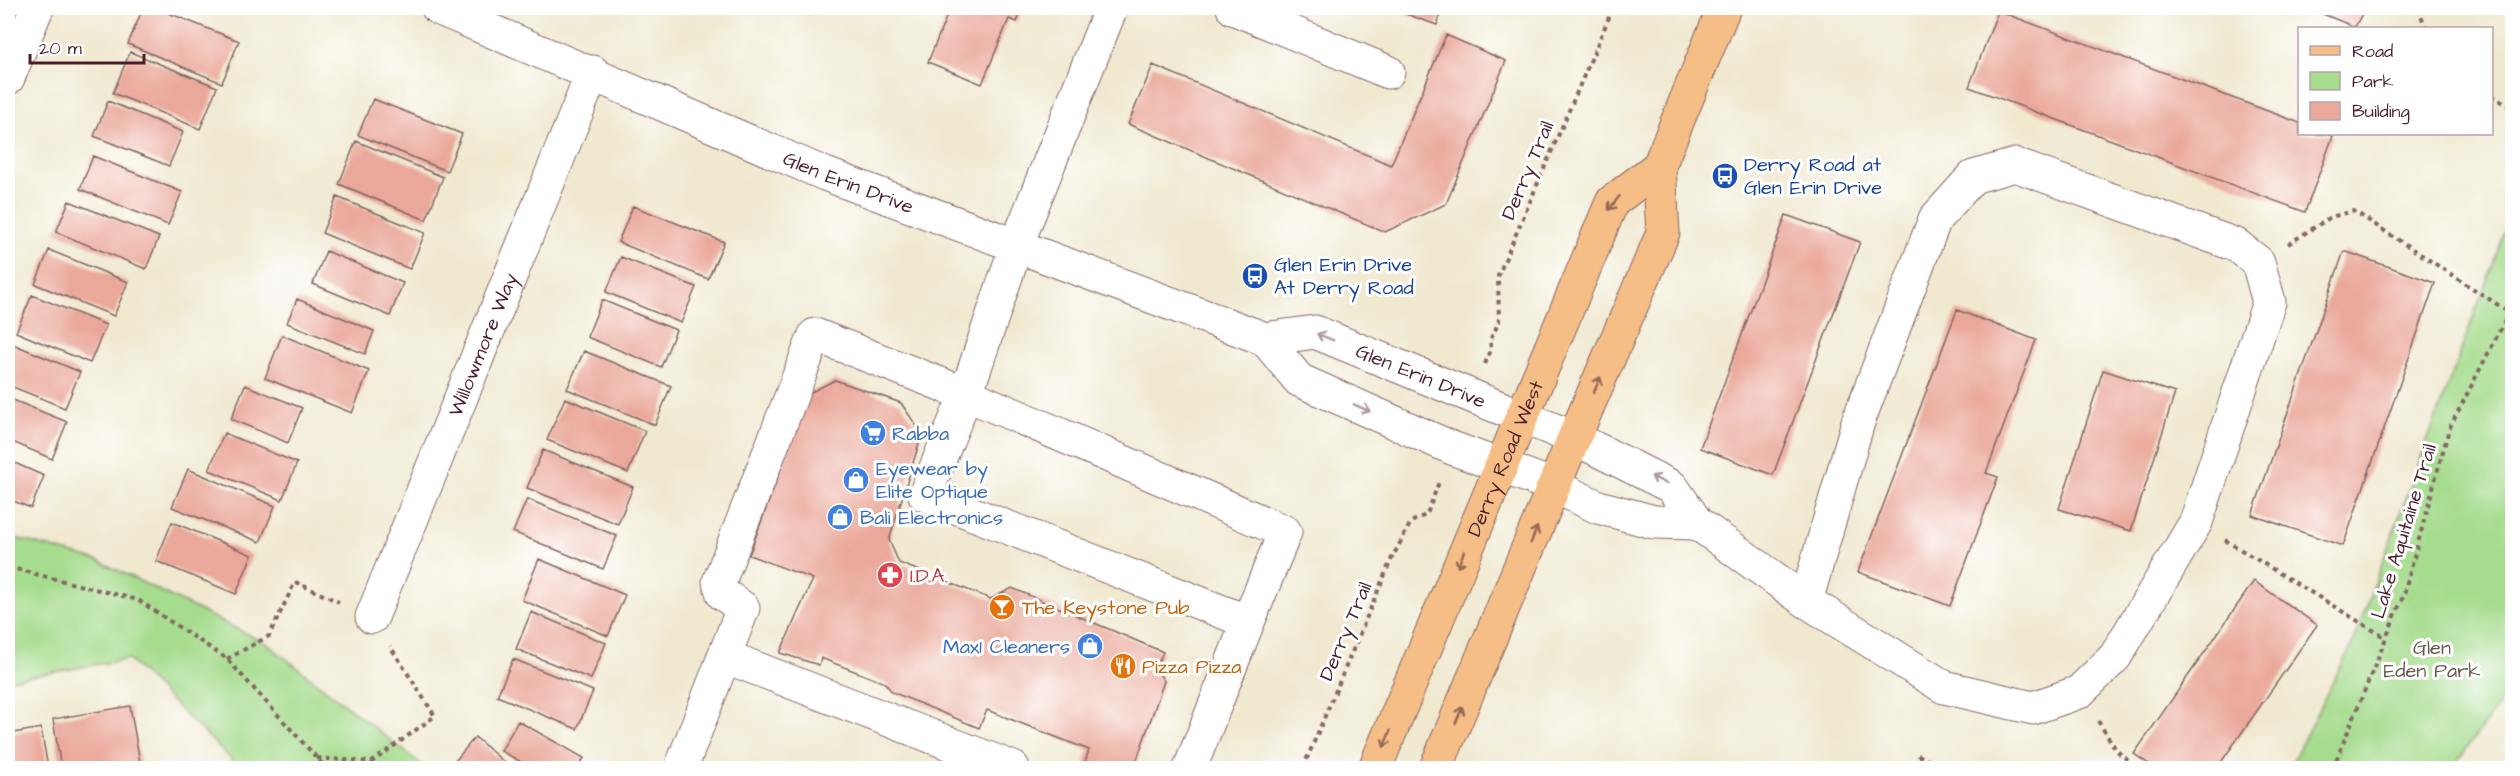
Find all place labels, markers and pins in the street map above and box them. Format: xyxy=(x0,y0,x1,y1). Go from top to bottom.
place label: Derry Road at Glen Erin Drive xyxy=(1744,151,1882,202)
bus stop icon: Derry Road at Glen Erin Drive xyxy=(1710,161,1740,191)
place label: Glen Erin Drive At Derry Road xyxy=(1274,251,1414,303)
bus stop icon: Glen Erin Drive At Derry Road xyxy=(1240,261,1270,291)
supermarket icon: Rabba xyxy=(858,418,888,448)
place label: Rabba xyxy=(892,420,949,448)
place label: Eyewear by Elite Optique xyxy=(876,455,988,506)
shop icon: Eyewear by Elite Optique xyxy=(841,465,871,495)
shop icon: Bali Electronics xyxy=(825,502,855,532)
place label: Bali Electronics xyxy=(860,504,1003,532)
pharmacy icon: I.D.A. xyxy=(875,560,905,590)
place label: I.D.A. xyxy=(910,562,947,590)
bar icon: The Keystone Pub xyxy=(987,592,1017,622)
place label: The Keystone Pub xyxy=(1022,594,1189,623)
shop icon: Max1 Cleaners xyxy=(1075,631,1105,661)
place label: Max1 Cleaners xyxy=(943,633,1070,661)
restaurant icon: Pizza Pizza xyxy=(1108,651,1138,681)
place label: Pizza Pizza xyxy=(1142,653,1242,681)

